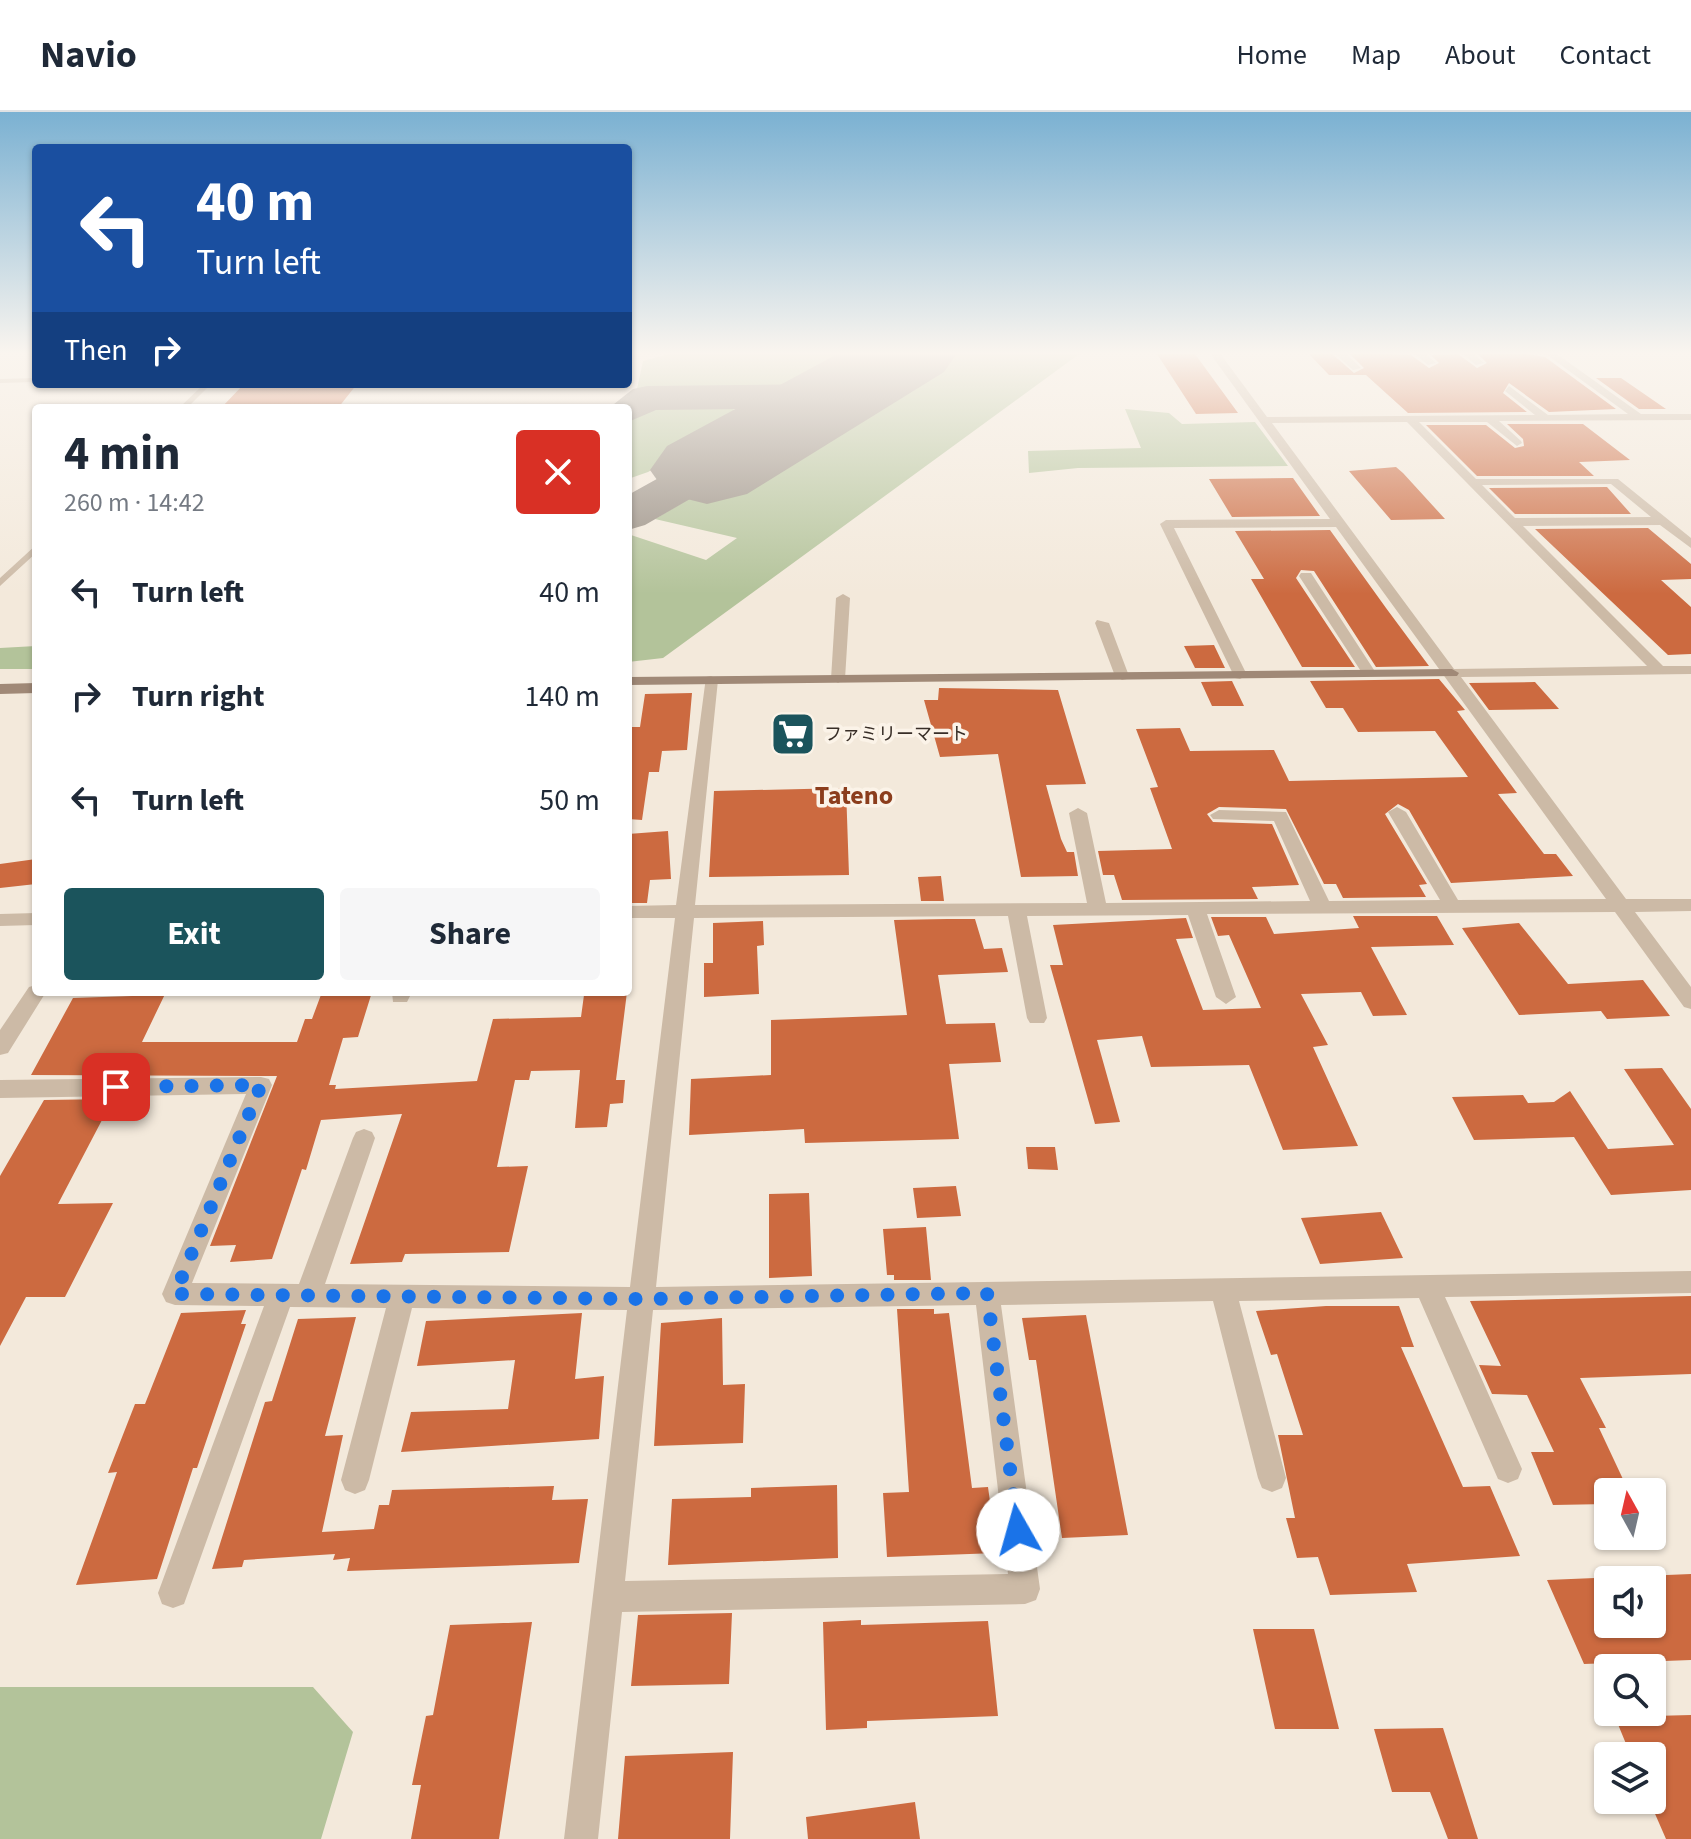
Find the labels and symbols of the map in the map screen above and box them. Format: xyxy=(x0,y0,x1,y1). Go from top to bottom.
supermarket icon: ファミリーマート xyxy=(769,710,817,758)
place label: ファミリーマート xyxy=(824,722,968,747)
district label: Tateno xyxy=(815,777,893,814)
pin xyxy=(82,1053,150,1121)
north arrow xyxy=(1594,1478,1666,1550)
position arrow xyxy=(976,1488,1060,1572)

